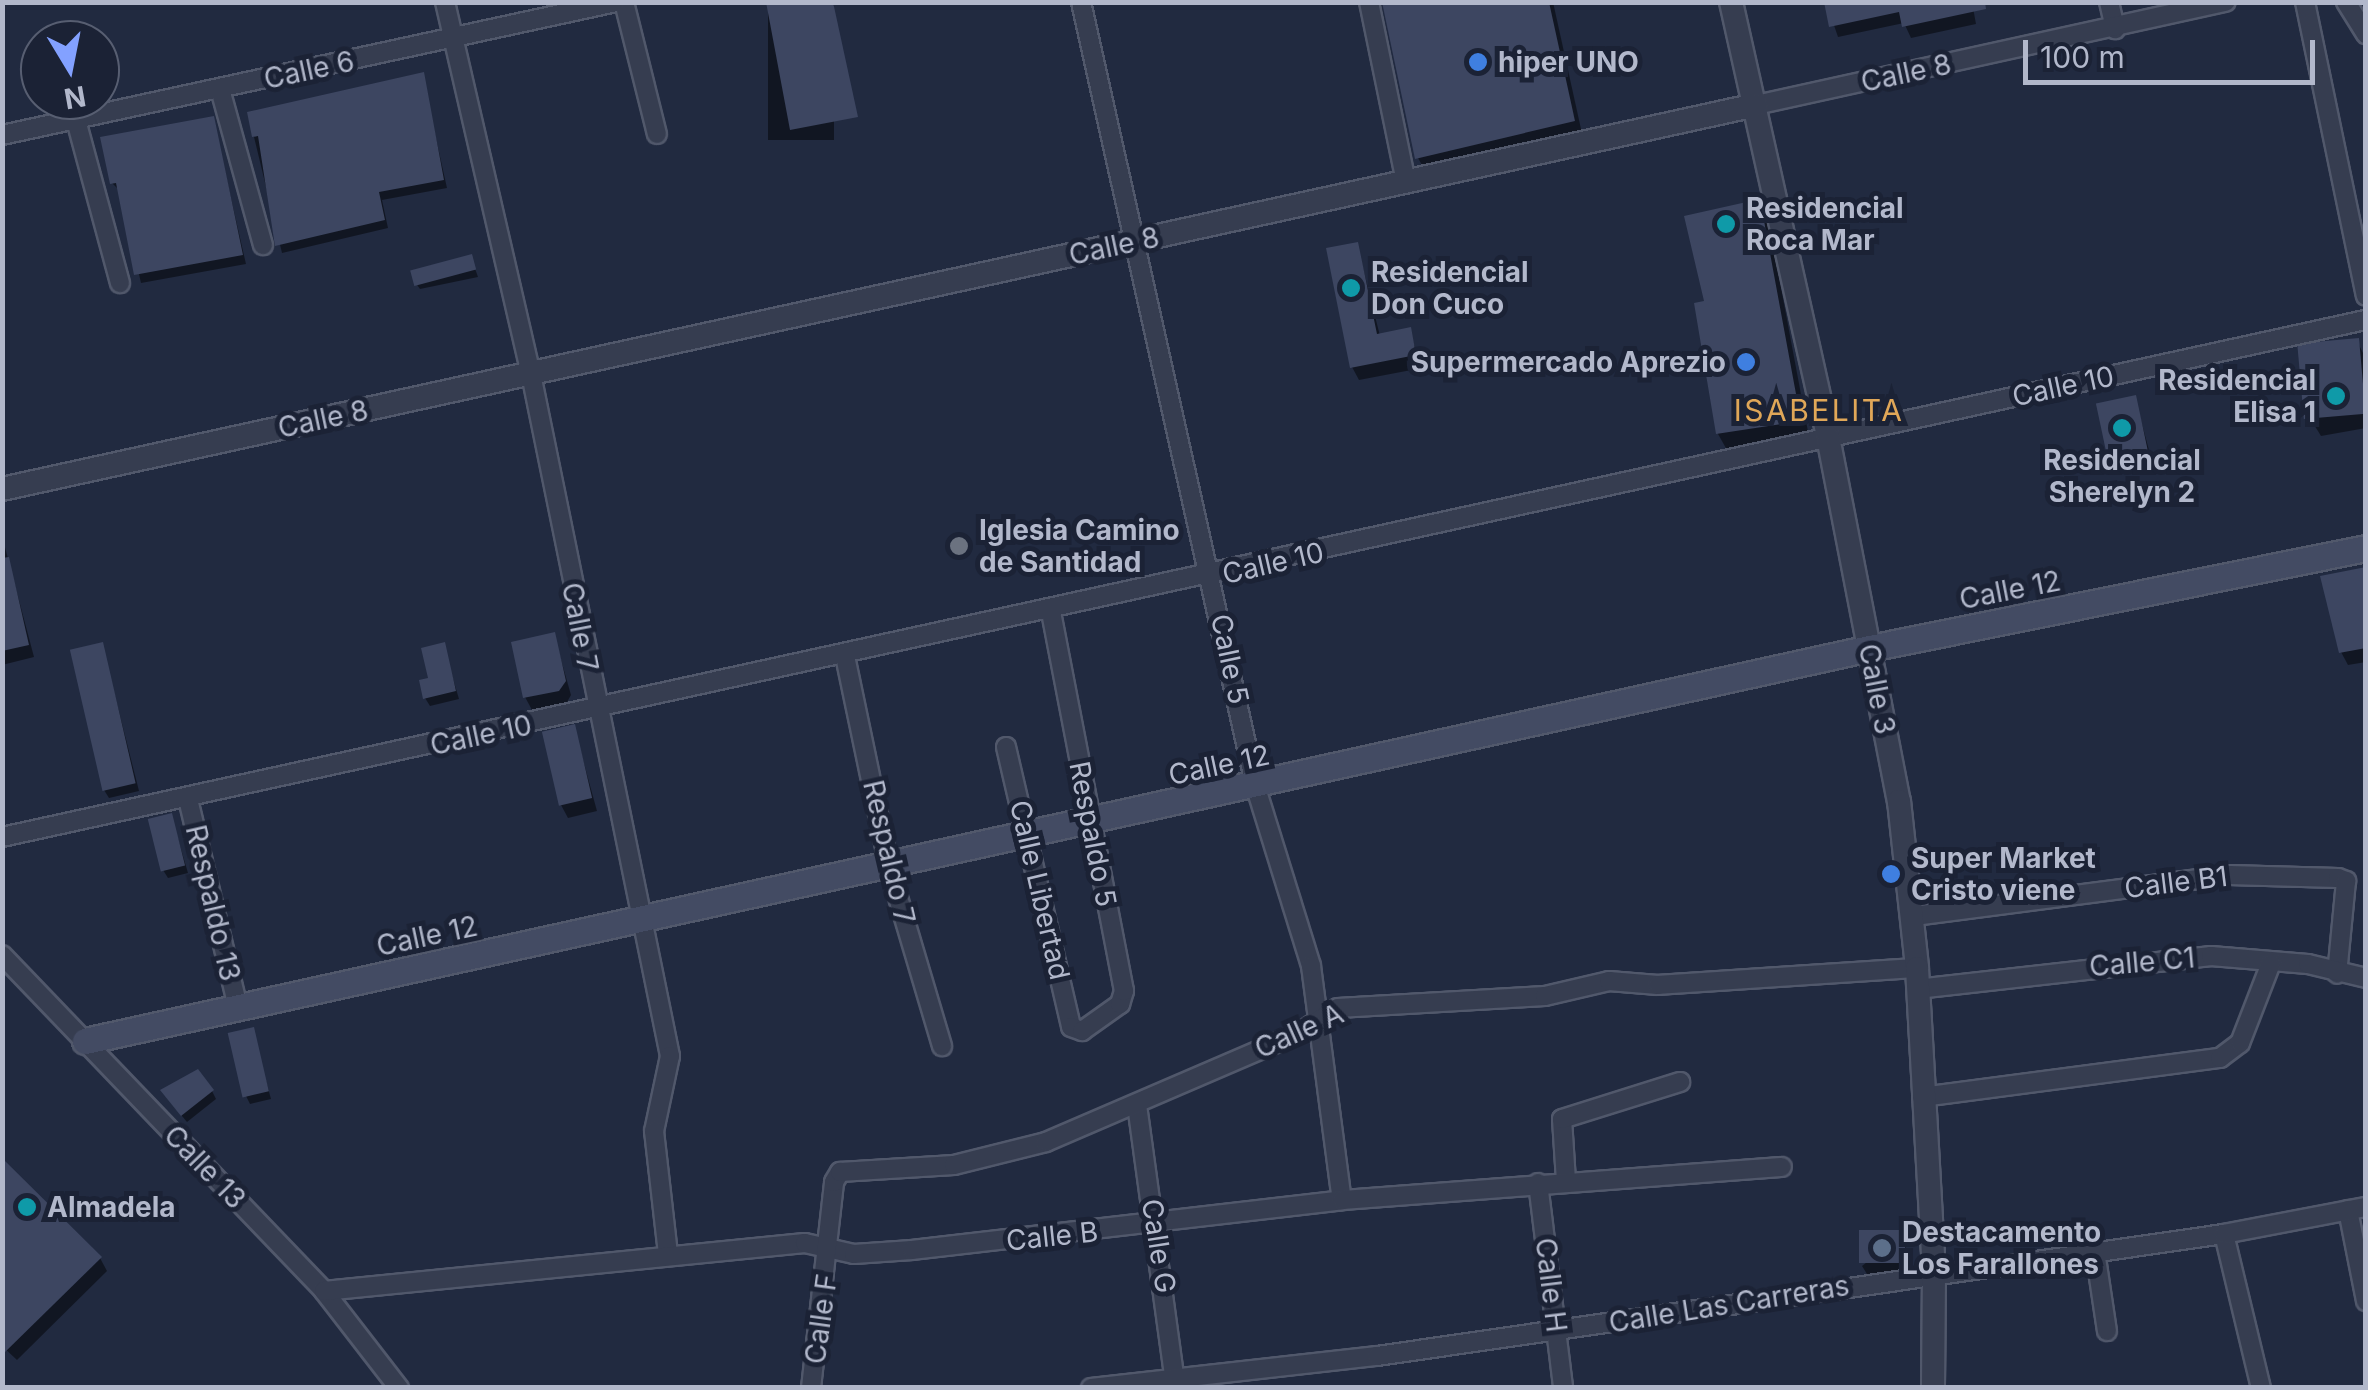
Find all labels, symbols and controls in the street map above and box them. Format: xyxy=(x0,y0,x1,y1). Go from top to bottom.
north arrow xyxy=(20,20,120,120)
scale bar xyxy=(2028,20,2320,82)
text: 100 m xyxy=(2040,39,2125,75)
street label: Calle 6 xyxy=(261,44,357,96)
place label: hiper UNO xyxy=(1498,45,1639,79)
street label: Calle 8 xyxy=(1858,47,1954,99)
marker: hiper UNO xyxy=(1467,51,1489,73)
text: N xyxy=(61,79,88,116)
place label: Residencial Roca Mar xyxy=(1746,191,1904,257)
marker: Residencial Roca Mar xyxy=(1715,213,1737,235)
street label: Calle 8 xyxy=(1066,220,1162,272)
place label: Residencial Don Cuco xyxy=(1371,255,1529,321)
marker: Residencial Don Cuco xyxy=(1340,277,1362,299)
place label: Supermercado Aprezio xyxy=(1411,345,1726,379)
marker: Supermercado Aprezio xyxy=(1735,351,1757,373)
street label: Calle 10 xyxy=(2009,359,2117,413)
place label: Residencial Elisa 1 xyxy=(2158,363,2316,429)
marker: Residencial Elisa 1 xyxy=(2325,385,2347,407)
district label: ISABELITA xyxy=(1734,392,1904,428)
street label: Calle 8 xyxy=(275,393,371,445)
marker: Residencial Sherelyn 2 xyxy=(2111,417,2133,439)
place label: Residencial Sherelyn 2 xyxy=(2043,443,2201,509)
place label: Iglesia Camino de Santidad xyxy=(979,513,1180,579)
marker: Iglesia Camino de Santidad xyxy=(948,535,970,557)
street label: Calle 10 xyxy=(1219,535,1327,591)
street label: Calle 12 xyxy=(1957,564,2063,616)
street label: Calle 7 xyxy=(555,580,605,674)
street label: Calle 5 xyxy=(1204,611,1256,707)
street label: Calle 3 xyxy=(1852,641,1902,737)
street label: Calle 10 xyxy=(427,708,535,762)
street label: Calle 12 xyxy=(1165,738,1273,792)
street label: Respaldo 5 xyxy=(1062,758,1124,910)
street label: Respaldo 7 xyxy=(856,777,922,927)
street label: Calle Libertad xyxy=(1003,797,1077,983)
street label: Respaldo 13 xyxy=(179,822,247,984)
place label: Super Market Cristo viene xyxy=(1911,841,2096,907)
street label: Calle B1 xyxy=(2123,859,2229,905)
marker: Super Market Cristo viene xyxy=(1880,863,1902,885)
street label: Calle 12 xyxy=(373,909,481,963)
street label: Calle C1 xyxy=(2088,941,2196,983)
street label: Calle A xyxy=(1250,997,1348,1065)
street label: Calle 13 xyxy=(157,1118,253,1216)
place label: Almadela xyxy=(47,1190,175,1224)
marker: Almadela xyxy=(16,1196,38,1218)
street label: Calle G xyxy=(1135,1197,1183,1295)
street label: Calle B xyxy=(1004,1214,1100,1258)
place label: Destacamento Los Farallones xyxy=(1902,1215,2101,1281)
street label: Calle H xyxy=(1529,1236,1573,1334)
marker: Destacamento Los Farallones xyxy=(1871,1237,1893,1259)
street label: Calle Las Carreras xyxy=(1606,1268,1852,1340)
street label: Calle F xyxy=(798,1272,844,1366)

